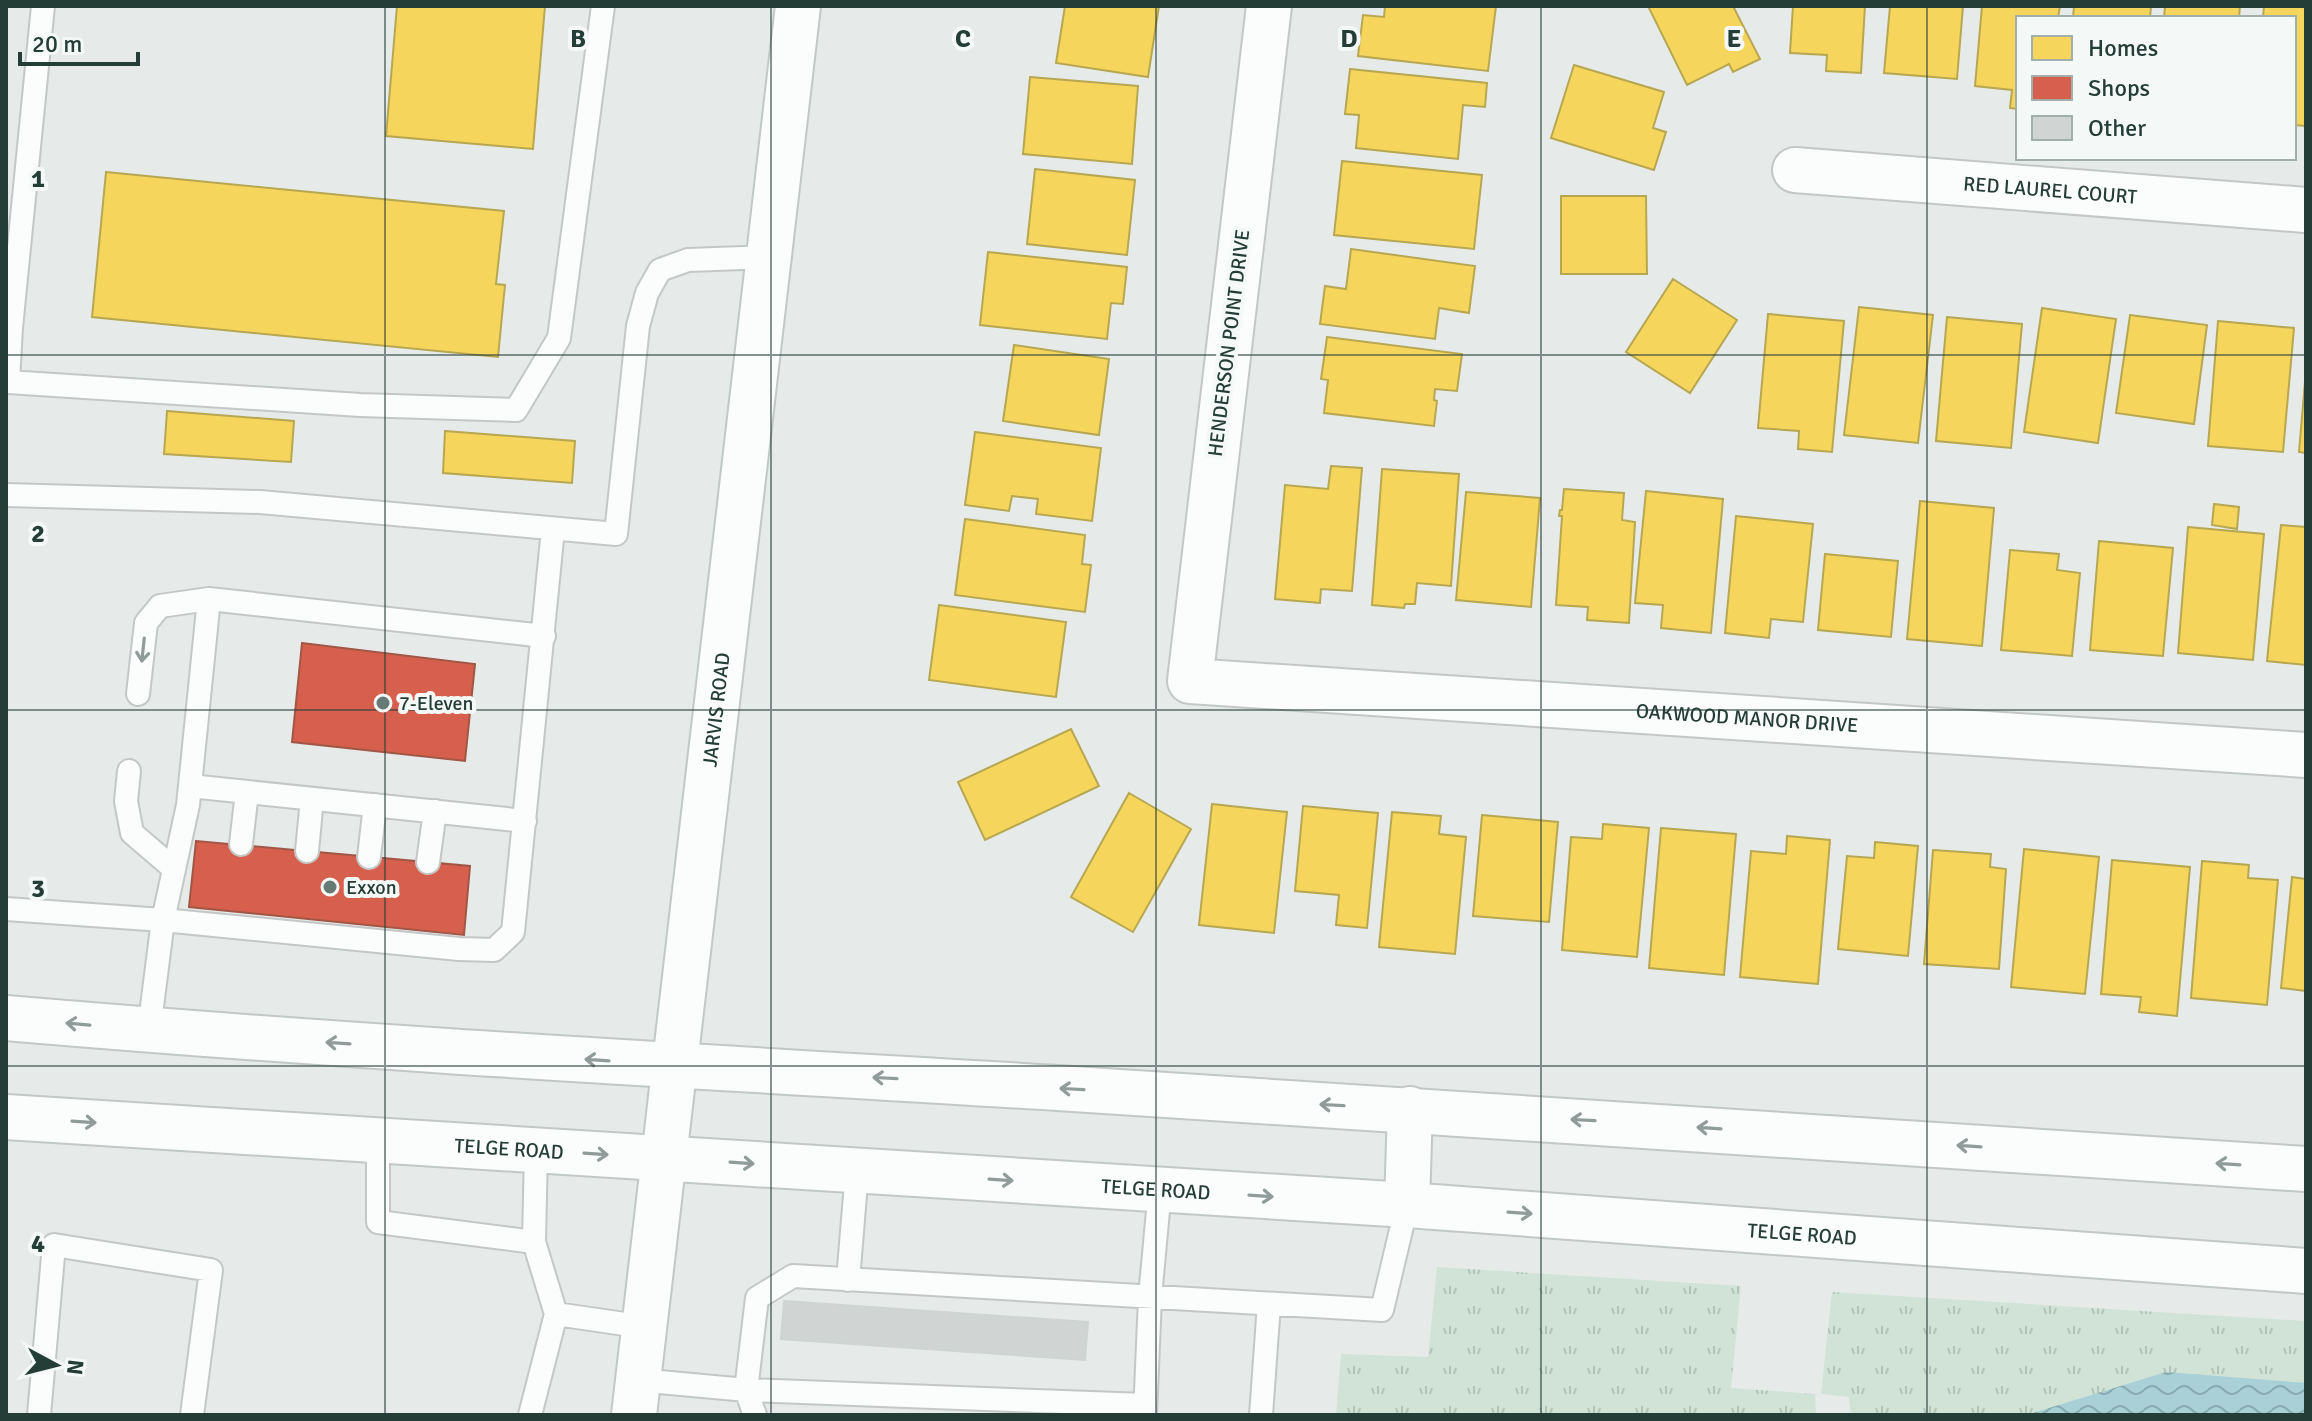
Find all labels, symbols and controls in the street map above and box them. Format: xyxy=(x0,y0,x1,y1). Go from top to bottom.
scale bar xyxy=(20,16,138,66)
legend xyxy=(2016,16,2296,160)
text: B xyxy=(570,23,586,55)
text: C xyxy=(955,23,971,55)
text: D xyxy=(1340,23,1358,55)
text: E xyxy=(1727,23,1741,55)
text: 20 m xyxy=(32,29,82,59)
text: Homes xyxy=(2088,33,2158,63)
text: Shops xyxy=(2088,73,2150,103)
text: Other xyxy=(2088,113,2146,143)
text: 1 xyxy=(31,163,45,195)
street label: RED LAUREL COURT xyxy=(1962,171,2138,209)
street label: HENDERSON POINT DRIVE xyxy=(1203,228,1255,458)
text: 2 xyxy=(31,518,45,550)
one-way arrow xyxy=(135,636,150,663)
street label: JARVIS ROAD xyxy=(697,651,735,768)
place label: 7-Eleven xyxy=(399,691,473,716)
marker: 7-Eleven xyxy=(374,694,392,712)
street label: OAKWOOD MANOR DRIVE xyxy=(1635,698,1859,738)
text: 3 xyxy=(31,873,45,905)
place label: Exxon xyxy=(346,875,397,900)
marker: Exxon xyxy=(321,878,339,896)
one-way arrow xyxy=(65,1016,92,1031)
one-way arrow xyxy=(325,1035,352,1050)
one-way arrow xyxy=(584,1052,611,1067)
one-way arrow xyxy=(872,1070,899,1085)
one-way arrow xyxy=(1059,1081,1086,1096)
one-way arrow xyxy=(1319,1097,1346,1112)
one-way arrow xyxy=(1570,1112,1597,1127)
one-way arrow xyxy=(70,1115,97,1130)
one-way arrow xyxy=(1696,1120,1723,1135)
street label: TELGE ROAD xyxy=(454,1133,564,1165)
one-way arrow xyxy=(1956,1138,1983,1153)
one-way arrow xyxy=(582,1147,609,1162)
one-way arrow xyxy=(728,1156,755,1171)
one-way arrow xyxy=(2215,1156,2242,1171)
one-way arrow xyxy=(987,1172,1014,1187)
street label: TELGE ROAD xyxy=(1100,1173,1211,1205)
one-way arrow xyxy=(1247,1189,1274,1204)
one-way arrow xyxy=(1506,1206,1533,1221)
street label: TELGE ROAD xyxy=(1747,1218,1858,1250)
text: 4 xyxy=(31,1228,45,1260)
north arrow xyxy=(16,1325,96,1405)
text: N xyxy=(61,1358,90,1377)

